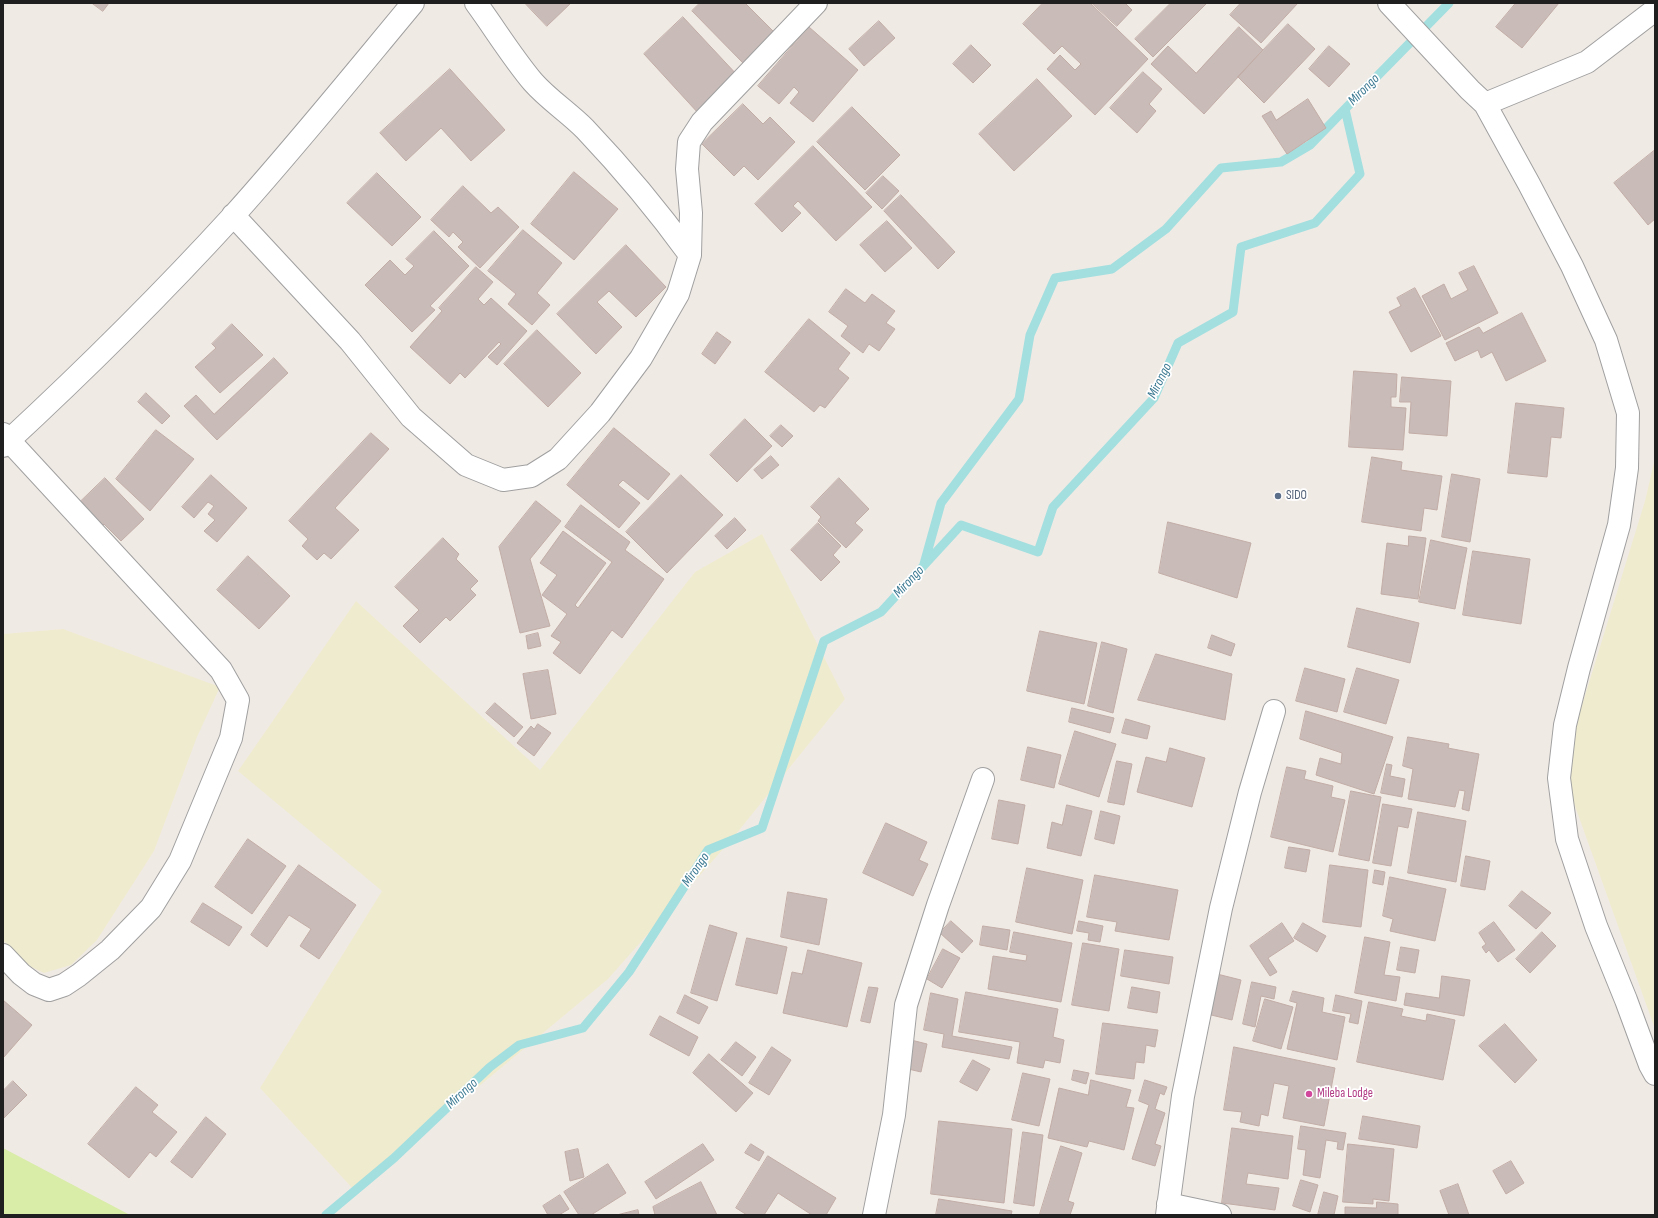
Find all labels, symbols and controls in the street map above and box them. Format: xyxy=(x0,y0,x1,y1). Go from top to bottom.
water label: Mirongo xyxy=(1345,71,1383,109)
water label: Mirongo xyxy=(1144,361,1176,401)
place label: SIDO xyxy=(1286,488,1307,504)
marker: SIDO xyxy=(1273,491,1283,501)
water label: Mirongo xyxy=(890,563,928,601)
water label: Mirongo xyxy=(678,850,714,890)
water label: Mirongo xyxy=(443,1075,481,1113)
place label: Mileba Lodge xyxy=(1317,1086,1373,1102)
marker: Mileba Lodge xyxy=(1304,1089,1314,1099)

